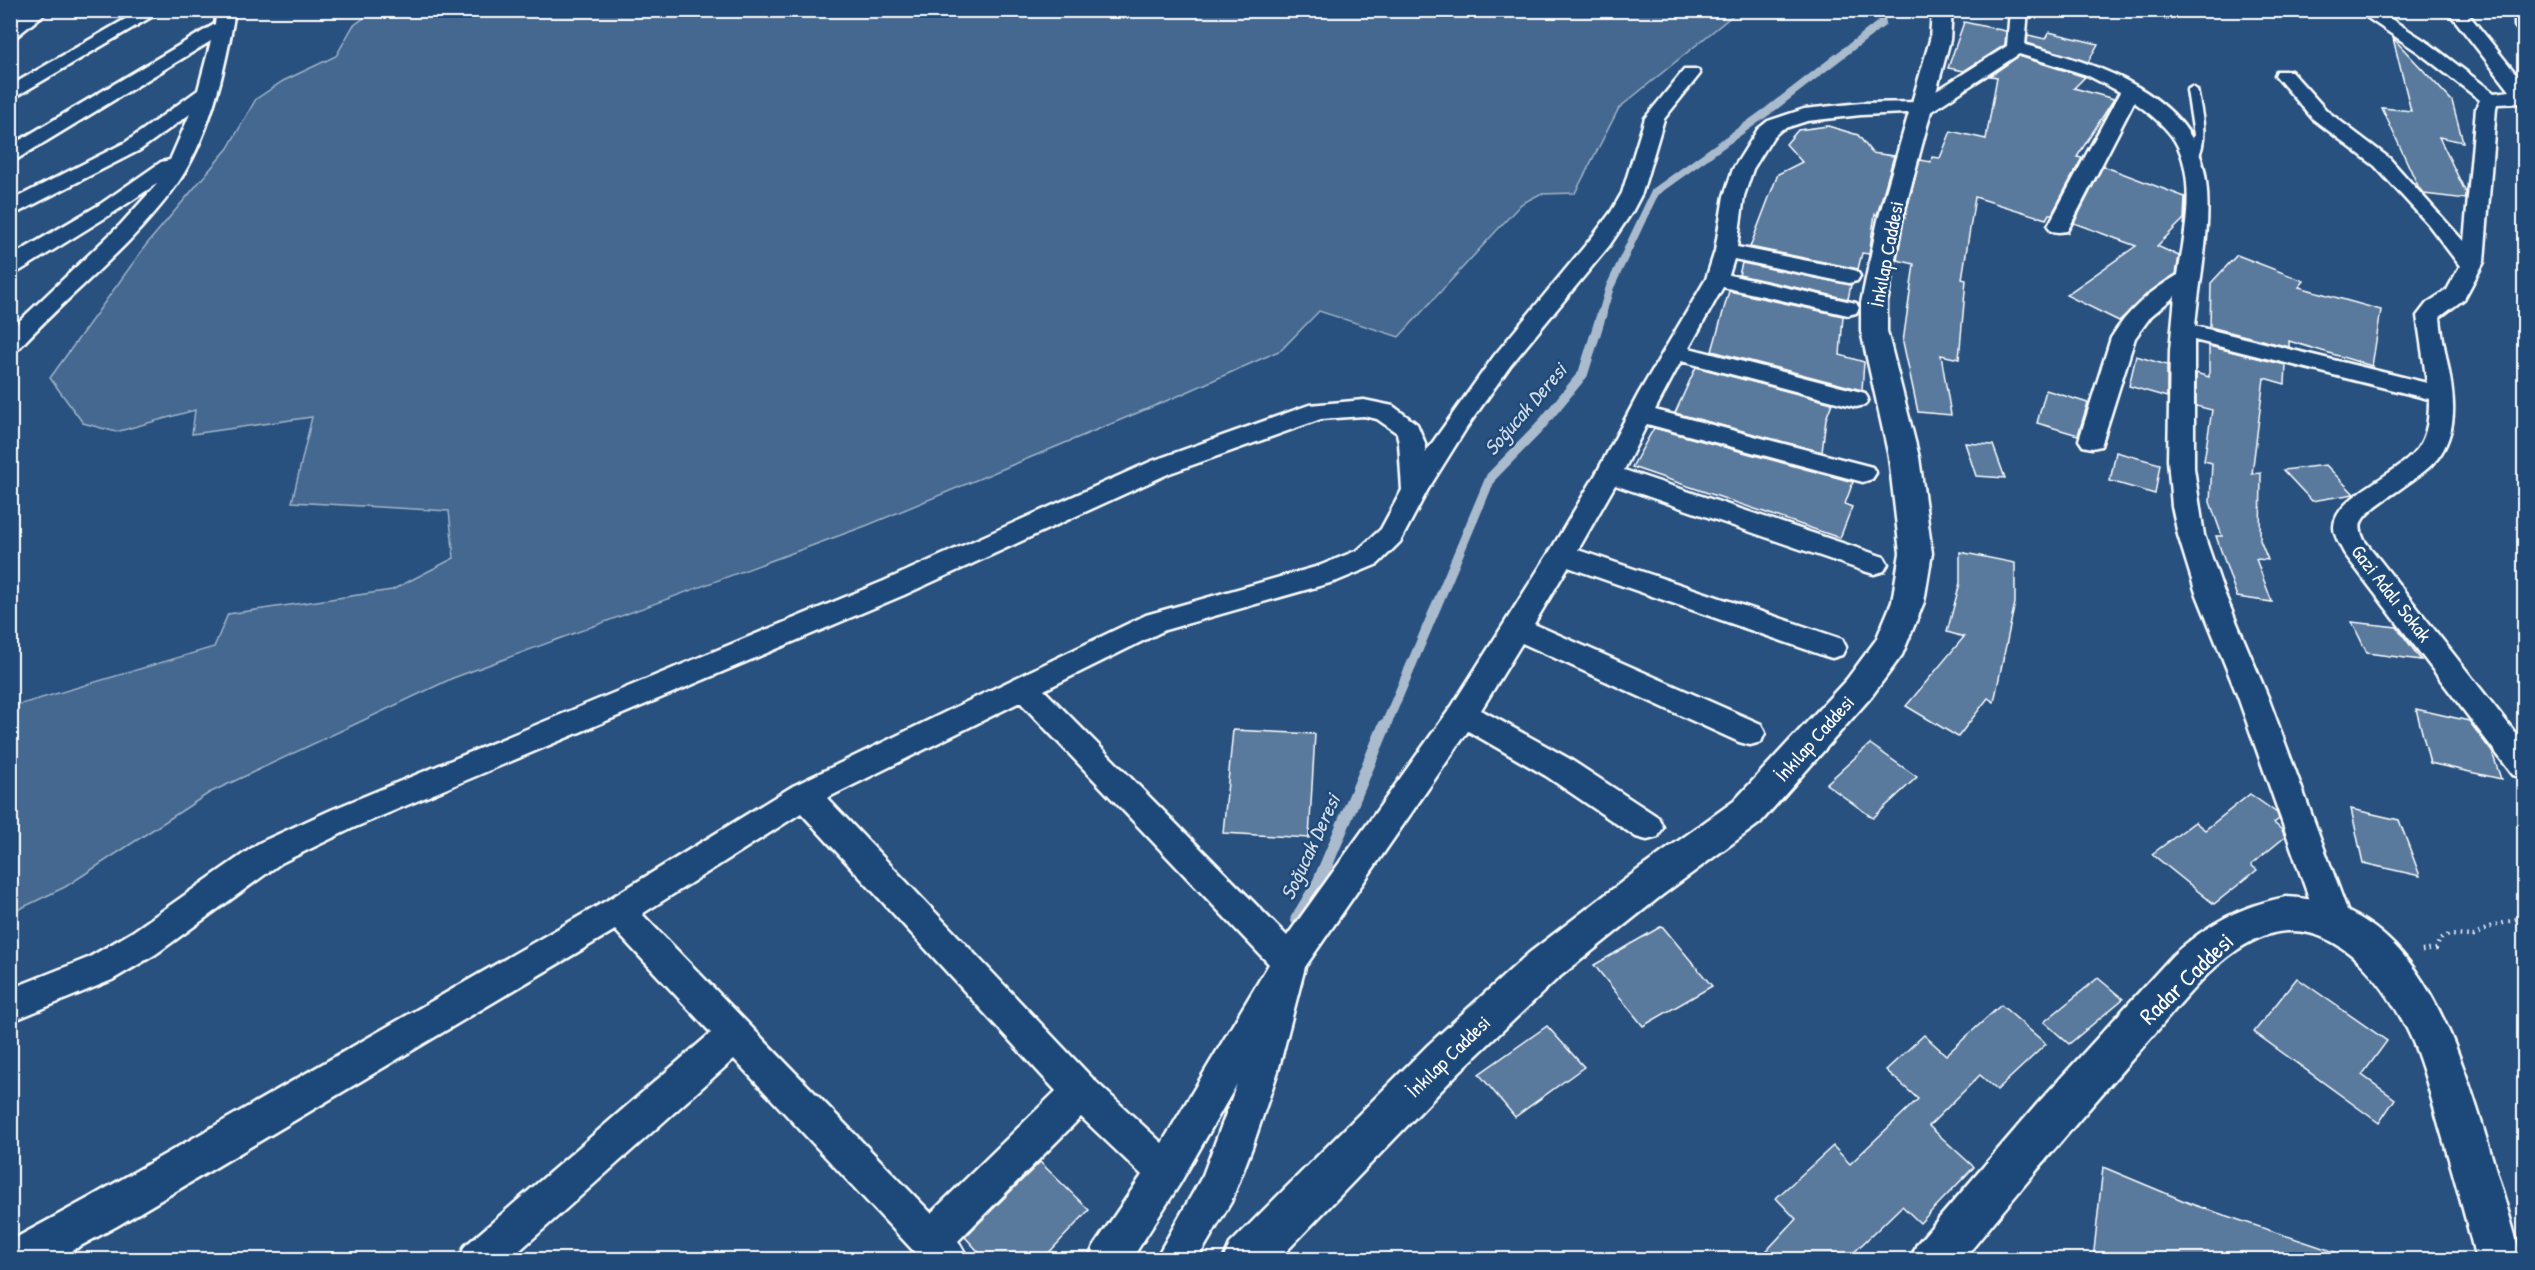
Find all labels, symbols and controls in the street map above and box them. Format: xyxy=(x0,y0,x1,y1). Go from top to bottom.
street label: İnkılap Caddesi xyxy=(1863,199,1909,309)
water label: Soğucak Deresi xyxy=(1477,355,1575,461)
street label: Gazi Adalı Sokak xyxy=(2345,539,2439,647)
street label: İnkılap Caddesi xyxy=(1768,689,1860,787)
water label: Soğucak Deresi xyxy=(1273,787,1348,904)
street label: Radar Caddesi xyxy=(2132,925,2240,1031)
street label: İnkılap Caddesi xyxy=(1400,1009,1496,1103)

